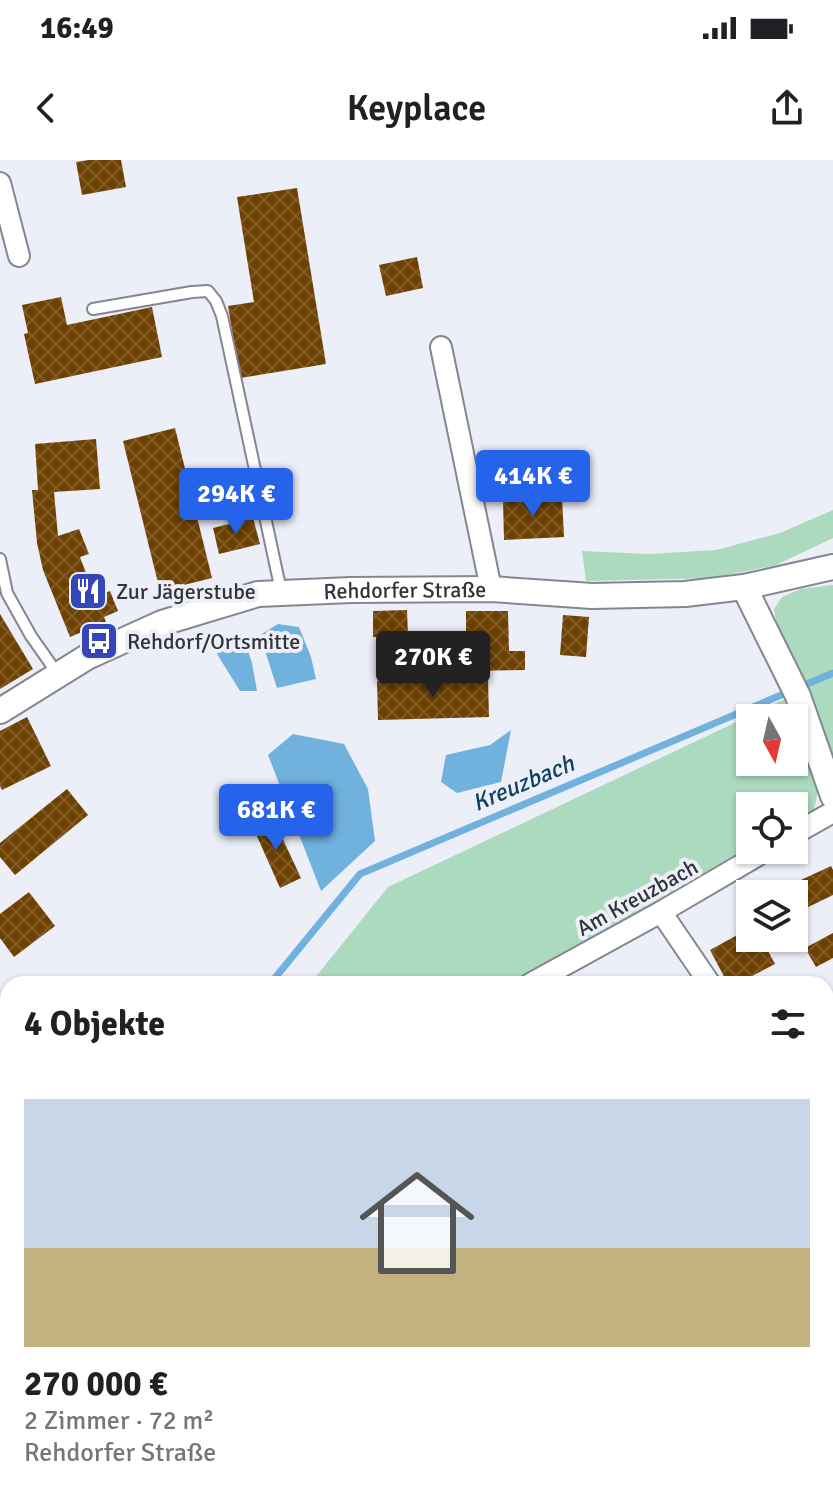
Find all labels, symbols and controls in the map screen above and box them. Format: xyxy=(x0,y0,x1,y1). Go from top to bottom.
text: 16:49 xyxy=(40,10,114,47)
icon: back xyxy=(24,86,68,130)
text: Keyplace xyxy=(347,86,486,131)
icon: share xyxy=(765,86,809,130)
pin: 414K € xyxy=(468,450,598,518)
text: 414K € xyxy=(494,460,572,492)
pin: 294K € xyxy=(171,468,301,536)
text: 294K € xyxy=(197,478,275,510)
restaurant icon: Zur Jägerstube xyxy=(67,570,109,612)
street label: Rehdorfer Straße xyxy=(323,576,486,605)
place label: Zur Jägerstube xyxy=(116,578,256,605)
bus stop icon: Rehdorf/Ortsmitte xyxy=(78,620,120,662)
place label: Rehdorf/Ortsmitte xyxy=(127,628,300,655)
pin: 270K € xyxy=(368,631,498,699)
text: 270K € xyxy=(394,641,472,673)
north arrow xyxy=(736,704,808,776)
map controls xyxy=(736,704,808,952)
water label: Kreuzbach xyxy=(468,748,579,818)
pin: 681K € xyxy=(211,784,341,852)
button: locate xyxy=(736,792,808,864)
text: 681K € xyxy=(237,794,315,826)
street label: Am Kreuzbach xyxy=(572,853,703,942)
button: layers xyxy=(736,880,808,952)
icon: filters xyxy=(766,1002,810,1046)
text: 4 Objekte xyxy=(24,1003,165,1045)
icon: home xyxy=(345,1151,489,1295)
text: 270 000 € xyxy=(24,1363,167,1405)
text: 2 Zimmer · 72 m² xyxy=(24,1405,214,1437)
text: Rehdorfer Straße xyxy=(24,1437,216,1469)

